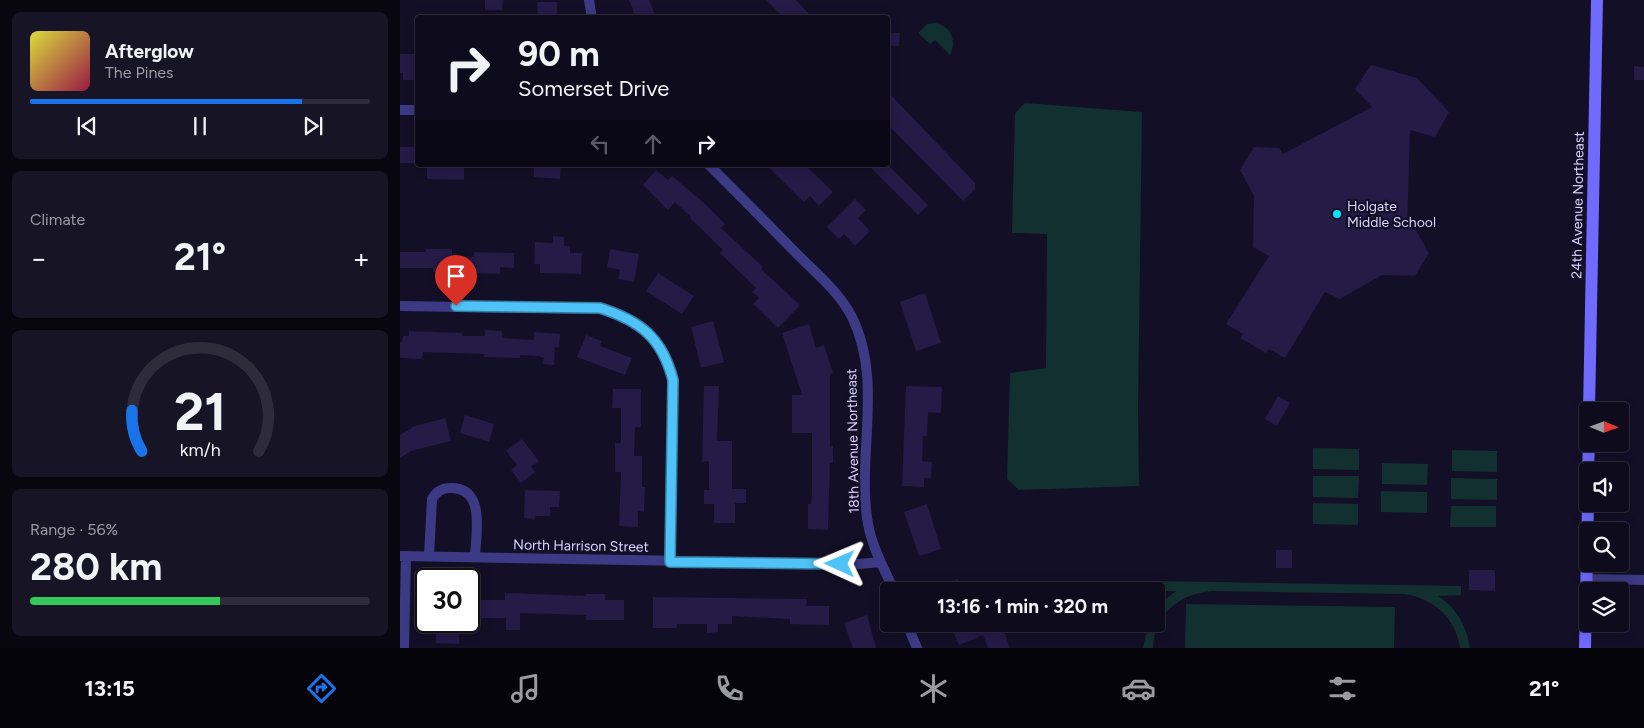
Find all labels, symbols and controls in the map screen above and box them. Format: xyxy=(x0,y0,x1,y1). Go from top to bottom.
text: 90 m xyxy=(518,33,600,75)
icon: right xyxy=(435,35,500,100)
text: Afterglow xyxy=(105,40,194,63)
text: The Pines xyxy=(105,63,174,82)
text: Somerset Drive xyxy=(518,75,669,102)
icon: previous xyxy=(73,112,101,140)
icon: pause xyxy=(186,112,214,140)
icon: next xyxy=(299,112,327,140)
icon: left xyxy=(586,130,614,158)
icon: ahead xyxy=(639,130,667,158)
icon: right xyxy=(692,130,720,158)
street label: 24th Avenue Northeast xyxy=(1568,131,1588,279)
place label: Holgate Middle School xyxy=(1347,198,1436,231)
marker: Holgate Middle School xyxy=(1331,208,1343,220)
text: Climate xyxy=(30,210,85,229)
text: 21° xyxy=(174,234,226,280)
text: − xyxy=(30,241,47,275)
text: + xyxy=(353,241,370,275)
pin xyxy=(435,255,477,306)
icon: arrive xyxy=(442,262,470,290)
street label: 18th Avenue Northeast xyxy=(843,368,863,514)
text: 21 xyxy=(174,381,226,443)
north arrow xyxy=(1579,402,1629,452)
map controls xyxy=(1579,402,1629,632)
text: km/h xyxy=(180,439,220,460)
button: sound xyxy=(1579,462,1629,512)
text: Range · 56% xyxy=(30,520,118,539)
button: search xyxy=(1579,522,1629,572)
street label: North Harrison Street xyxy=(513,536,649,556)
position arrow xyxy=(813,537,865,589)
text: 280 km xyxy=(30,544,163,590)
speed limit sign: 30 xyxy=(415,568,480,633)
button: layers xyxy=(1579,582,1629,632)
text: 13:16 · 1 min · 320 m xyxy=(937,595,1108,618)
icon: directions xyxy=(304,671,339,706)
icon: music xyxy=(508,671,543,706)
icon: phone xyxy=(712,671,747,706)
icon: climate xyxy=(916,671,951,706)
icon: car xyxy=(1121,671,1156,706)
icon: filters xyxy=(1325,671,1360,706)
text: 13:15 xyxy=(85,675,135,702)
text: 21° xyxy=(1529,675,1559,702)

